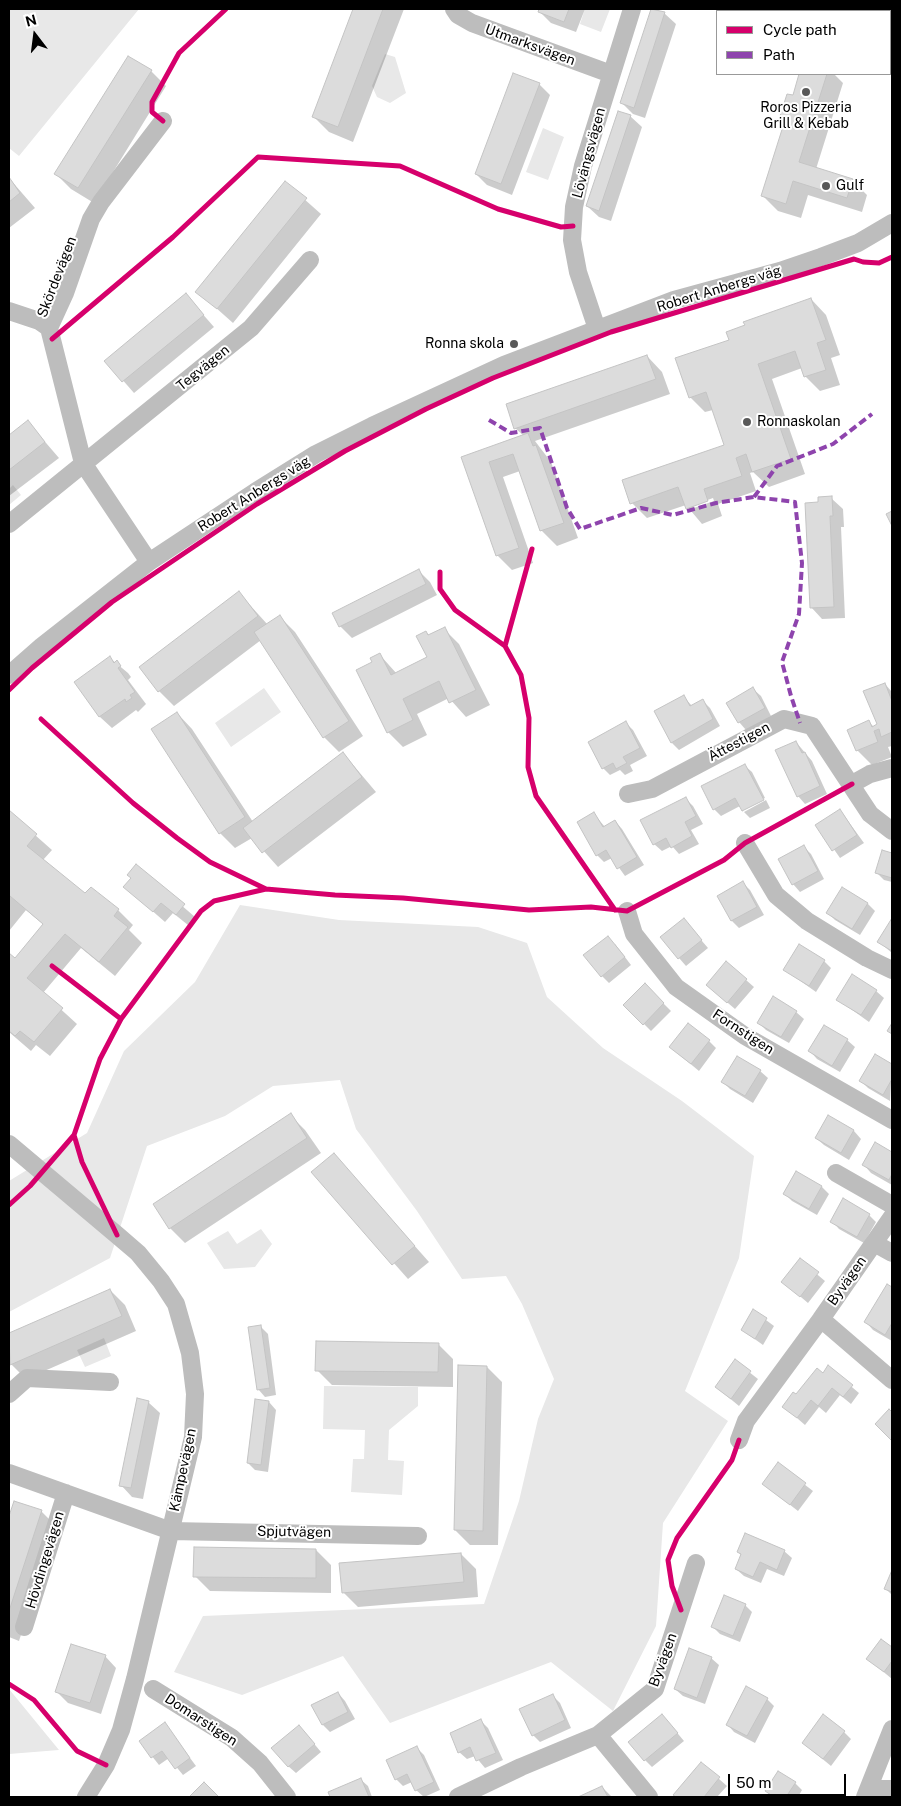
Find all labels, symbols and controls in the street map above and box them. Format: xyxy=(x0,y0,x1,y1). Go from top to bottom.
north arrow xyxy=(10,10,60,60)
legend xyxy=(716,10,891,75)
text: N xyxy=(24,11,38,30)
street label: Utmarksvägen xyxy=(483,21,577,69)
text: Cycle path xyxy=(763,21,837,38)
text: Path xyxy=(763,46,795,63)
marker: Roros Pizzeria Grill & Kebab xyxy=(800,86,812,98)
place label: Roros Pizzeria Grill & Kebab xyxy=(760,100,852,132)
street label: Lövängsvägen xyxy=(569,106,609,200)
place label: Gulf xyxy=(836,178,864,194)
marker: Gulf xyxy=(820,180,832,192)
street label: Skördevägen xyxy=(34,234,80,320)
street label: Robert Anbergs väg xyxy=(655,262,783,316)
place label: Ronna skola xyxy=(425,336,504,352)
marker: Ronna skola xyxy=(508,338,520,350)
street label: Tegvägen xyxy=(173,342,233,394)
place label: Ronnaskolan xyxy=(757,414,840,430)
marker: Ronnaskolan xyxy=(741,416,753,428)
street label: Robert Anbergs väg xyxy=(195,453,313,535)
street label: Ättestigen xyxy=(705,719,773,765)
street label: Fornstigen xyxy=(709,1006,777,1058)
street label: Byvägen xyxy=(824,1253,870,1309)
street label: Kämpevägen xyxy=(166,1427,200,1513)
street label: Hövdingevägen xyxy=(22,1509,68,1611)
street label: Spjutvägen xyxy=(257,1523,331,1541)
street label: Byvägen xyxy=(646,1631,680,1689)
street label: Domarstigen xyxy=(162,1690,240,1750)
scale bar xyxy=(731,1764,848,1796)
text: 50 m xyxy=(736,1774,771,1791)

